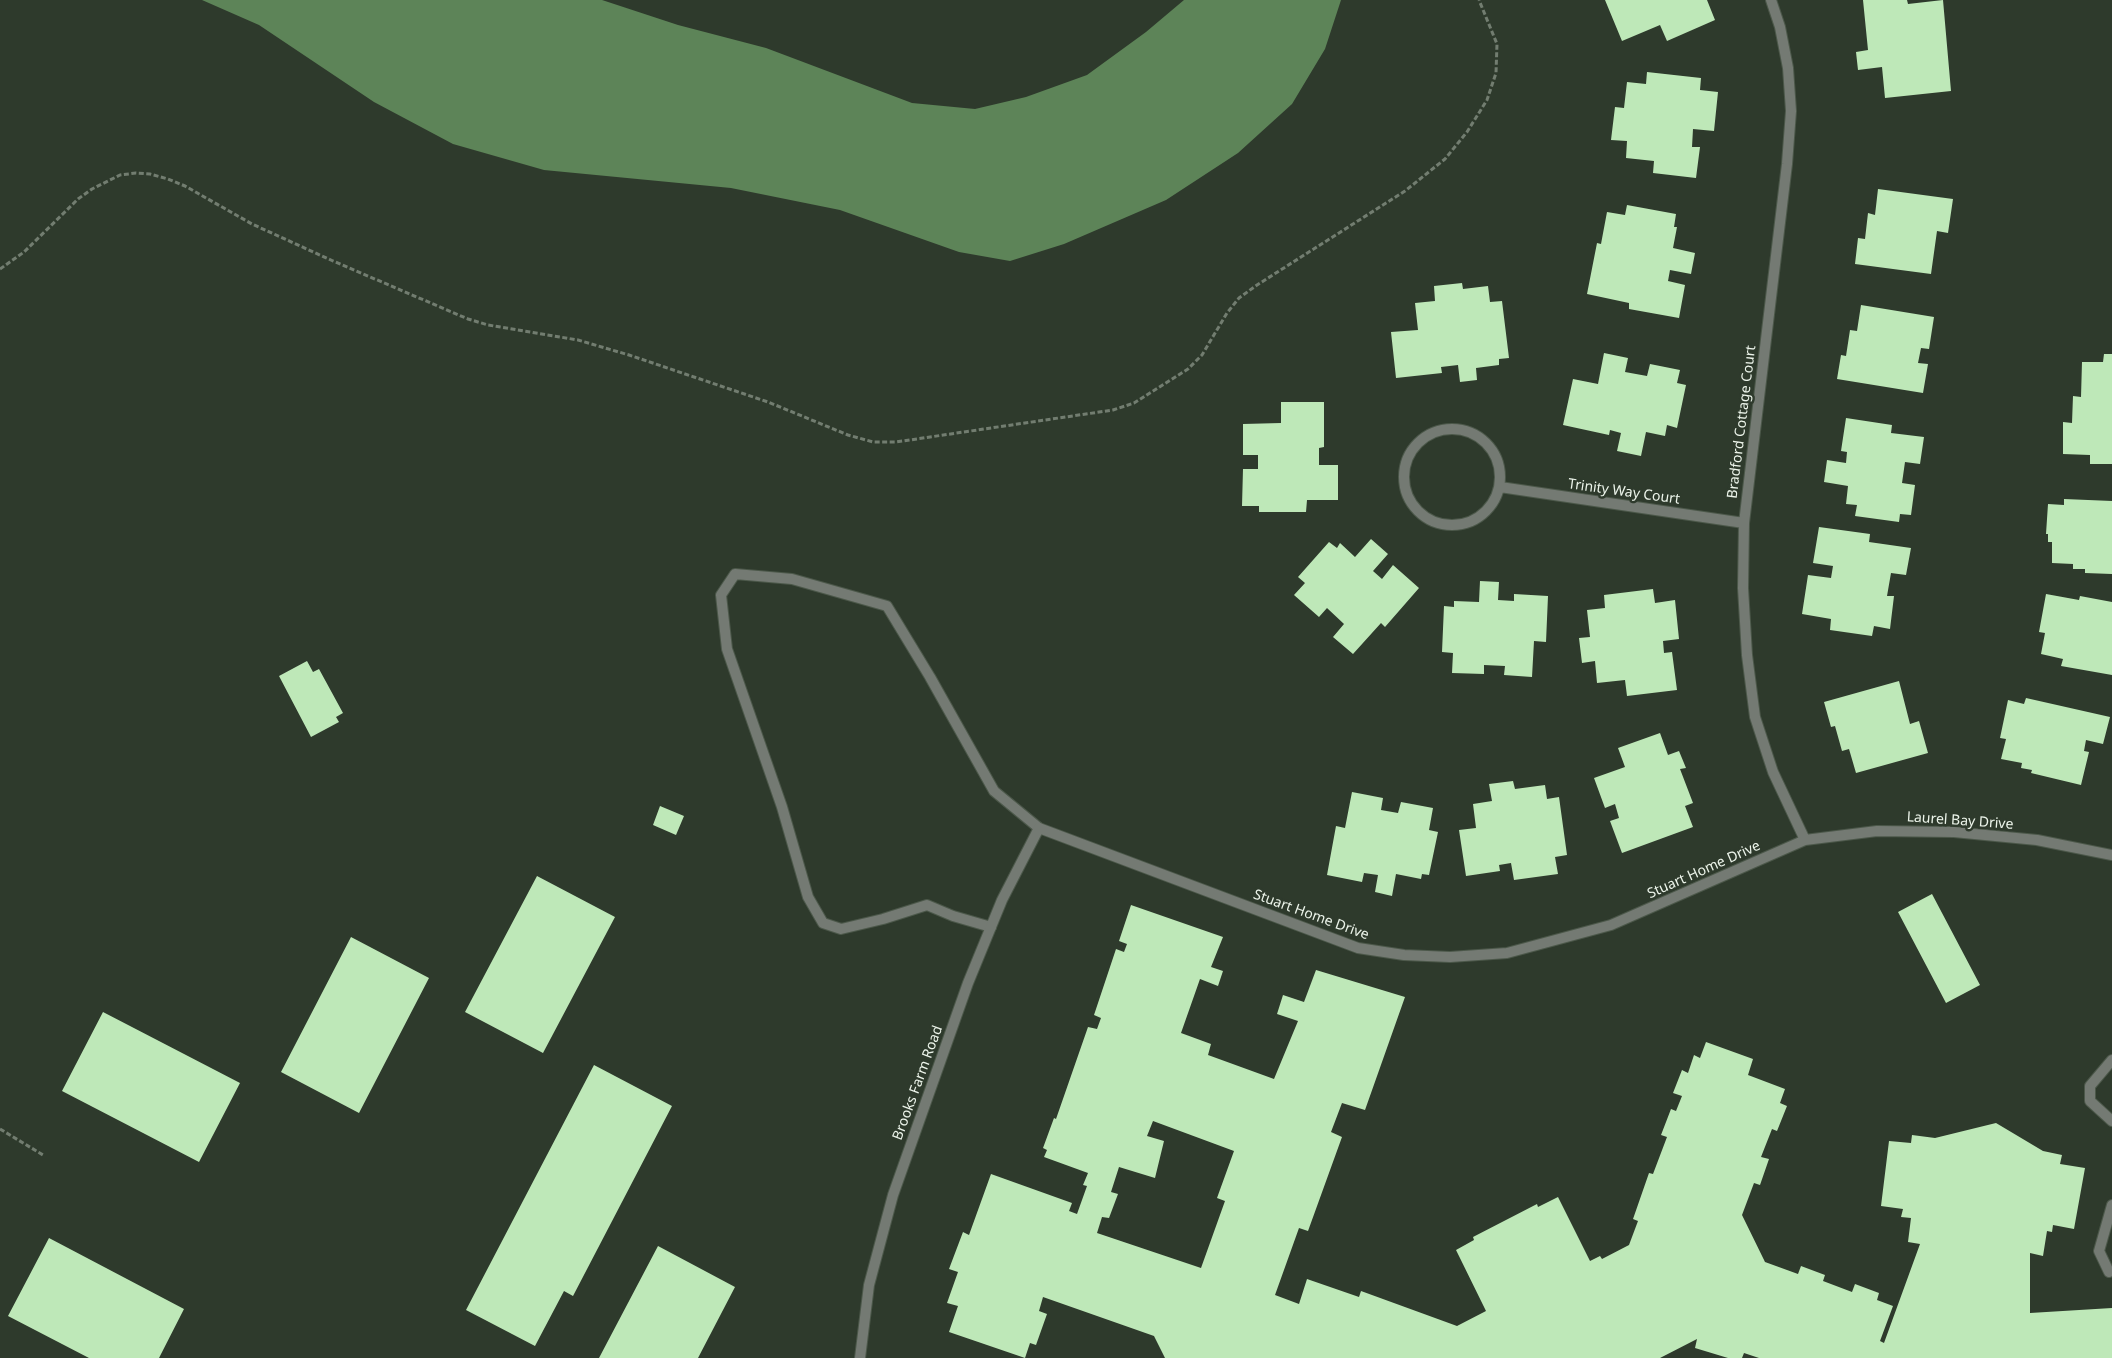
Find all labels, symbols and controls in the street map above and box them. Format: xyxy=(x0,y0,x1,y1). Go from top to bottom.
street label: Bradford Cottage Court xyxy=(1724,344,1760,500)
street label: Trinity Way Court xyxy=(1567,476,1681,508)
street label: Laurel Bay Drive xyxy=(1906,809,2014,833)
street label: Stuart Home Drive xyxy=(1645,838,1763,902)
street label: Stuart Home Drive xyxy=(1251,886,1371,944)
street label: Brooks Farm Road xyxy=(889,1023,947,1143)

